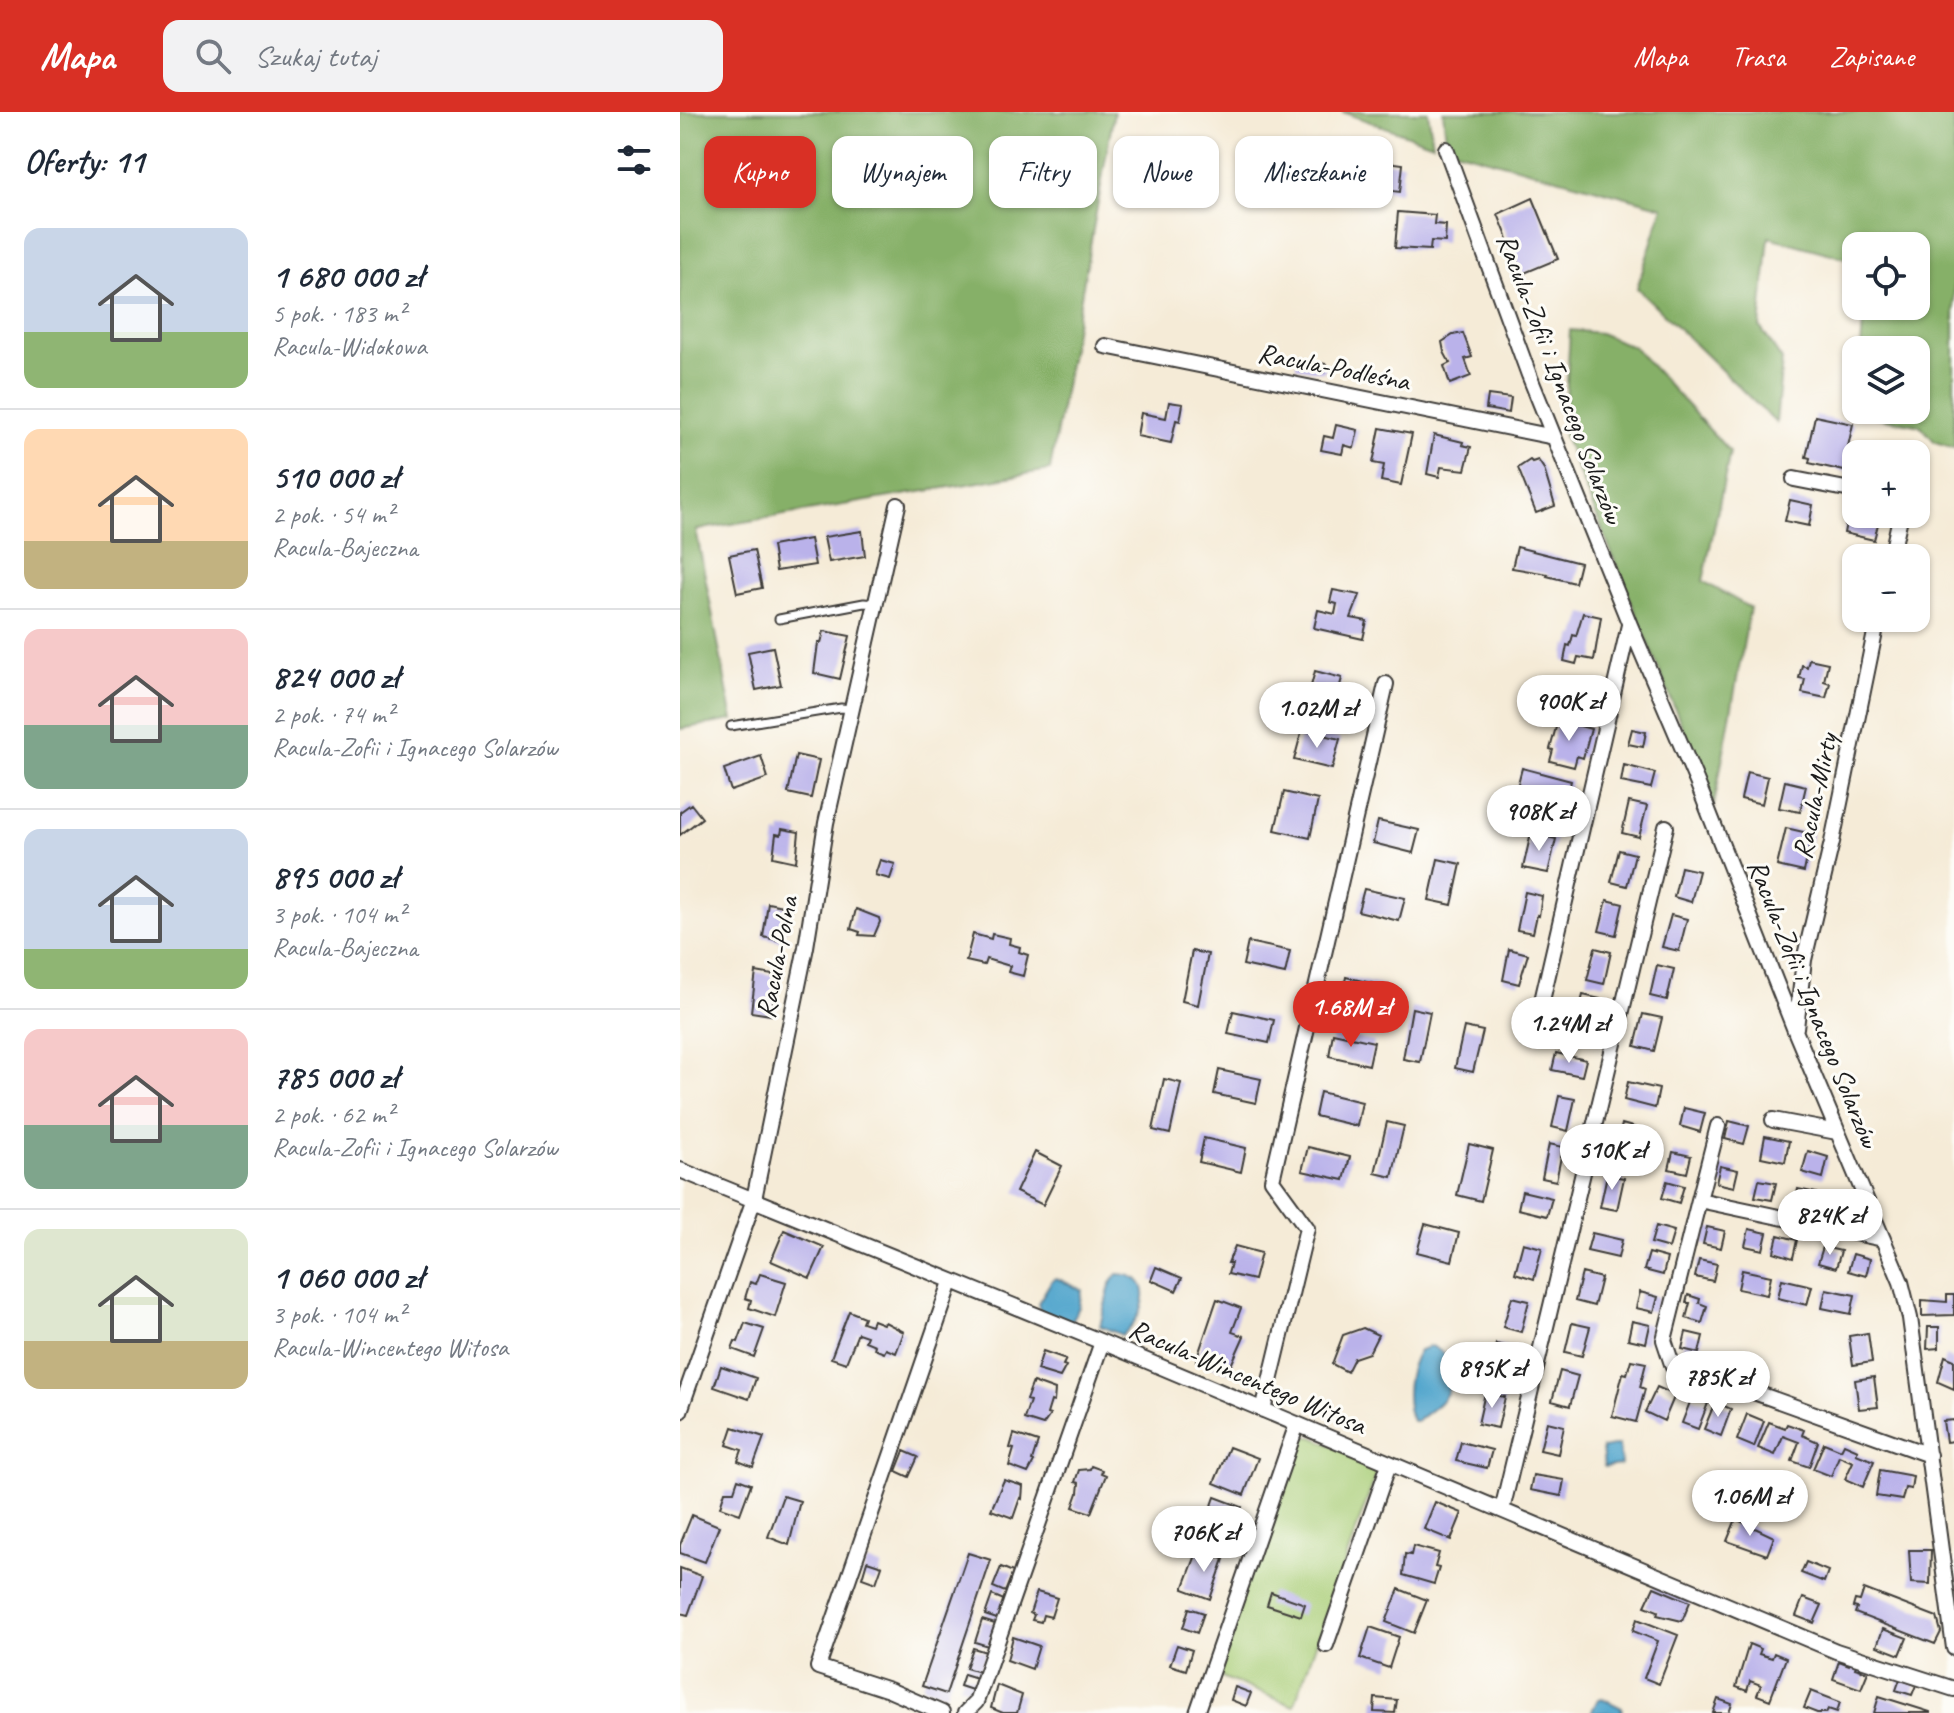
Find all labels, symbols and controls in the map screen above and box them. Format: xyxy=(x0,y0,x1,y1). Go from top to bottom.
search box xyxy=(163,20,723,92)
text: Mapa xyxy=(40,33,115,80)
icon: search xyxy=(191,34,235,78)
text: Szukaj tutaj xyxy=(255,37,377,75)
text: Mapa xyxy=(1633,39,1688,74)
text: Trasa xyxy=(1732,39,1785,74)
text: Zapisane xyxy=(1829,39,1914,74)
chip: Kupno xyxy=(704,136,816,208)
chip: Wynajem xyxy=(832,136,973,208)
chip: Filtry xyxy=(989,136,1097,208)
chip: Nowe xyxy=(1113,136,1219,208)
chip: Mieszkanie xyxy=(1235,136,1393,208)
icon: filters xyxy=(612,138,656,182)
text: Oferty: 11 xyxy=(24,139,144,182)
street label: Racula-Zofii i Ignacego Solarzów xyxy=(1489,228,1633,530)
map controls xyxy=(1842,232,1930,632)
button: locate xyxy=(1842,232,1930,320)
text: 1 680 000 zł xyxy=(272,254,423,297)
icon: home xyxy=(88,260,184,356)
text: 5 pok. · 183 m² xyxy=(272,297,405,330)
text: Racula-Widokowa xyxy=(272,330,427,363)
street label: Racula-Podleśna xyxy=(1255,335,1415,399)
button: layers xyxy=(1842,336,1930,424)
button: + xyxy=(1842,440,1930,528)
text: 510 000 zł xyxy=(272,455,398,498)
icon: home xyxy=(88,461,184,557)
text: 2 pok. · 54 m² xyxy=(272,498,394,531)
text: Racula-Bajeczna xyxy=(272,531,418,564)
button: − xyxy=(1842,544,1930,632)
text: 824 000 zł xyxy=(272,655,399,698)
icon: home xyxy=(88,661,184,757)
pin: 900K zł xyxy=(1495,675,1643,743)
pin: 1.02M zł xyxy=(1234,682,1400,750)
text: 900K zł xyxy=(1535,684,1603,717)
text: 1.02M zł xyxy=(1277,691,1357,724)
text: 2 pok. · 74 m² xyxy=(272,698,394,731)
street label: Racula-Mirty xyxy=(1784,728,1845,862)
text: Racula-Zofii i Ignacego Solarzów xyxy=(272,731,557,764)
pin: 908K zł xyxy=(1465,785,1613,853)
text: 908K zł xyxy=(1505,794,1573,827)
street label: Racula-Zofii i Ignacego Solarzów xyxy=(1740,854,1888,1155)
text: 895 000 zł xyxy=(272,855,398,898)
icon: home xyxy=(88,861,184,957)
street label: Racula-Polna xyxy=(748,892,806,1021)
text: 3 pok. · 104 m² xyxy=(272,898,405,931)
text: Racula-Bajeczna xyxy=(272,931,418,964)
pin: 1.68M zł xyxy=(1268,981,1434,1049)
text: 1.68M zł xyxy=(1311,990,1391,1023)
pin: 1.24M zł xyxy=(1486,997,1652,1065)
text: 1.24M zł xyxy=(1529,1006,1609,1039)
text: 785 000 zł xyxy=(272,1055,398,1098)
icon: home xyxy=(88,1061,184,1157)
text: 2 pok. · 62 m² xyxy=(272,1098,394,1131)
pin: 510K zł xyxy=(1538,1124,1686,1192)
text: Racula-Zofii i Ignacego Solarzów xyxy=(272,1131,557,1164)
text: 510K zł xyxy=(1578,1133,1646,1166)
pin: 824K zł xyxy=(1756,1189,1904,1257)
text: 824K zł xyxy=(1796,1198,1864,1231)
text: 1 060 000 zł xyxy=(272,1255,423,1298)
icon: home xyxy=(88,1261,184,1357)
text: 3 pok. · 104 m² xyxy=(272,1298,405,1331)
street label: Racula-Wincentego Witosa xyxy=(1124,1311,1373,1443)
text: Racula-Wincentego Witosa xyxy=(272,1331,508,1364)
pin: 895K zł xyxy=(1418,1342,1566,1410)
text: 895K zł xyxy=(1458,1351,1526,1384)
pin: 785K zł xyxy=(1644,1351,1792,1419)
text: 785K zł xyxy=(1684,1360,1752,1393)
pin: 1.06M zł xyxy=(1667,1470,1833,1538)
text: 1.06M zł xyxy=(1710,1479,1790,1512)
pin: 706K zł xyxy=(1130,1506,1278,1574)
text: 706K zł xyxy=(1169,1515,1239,1548)

